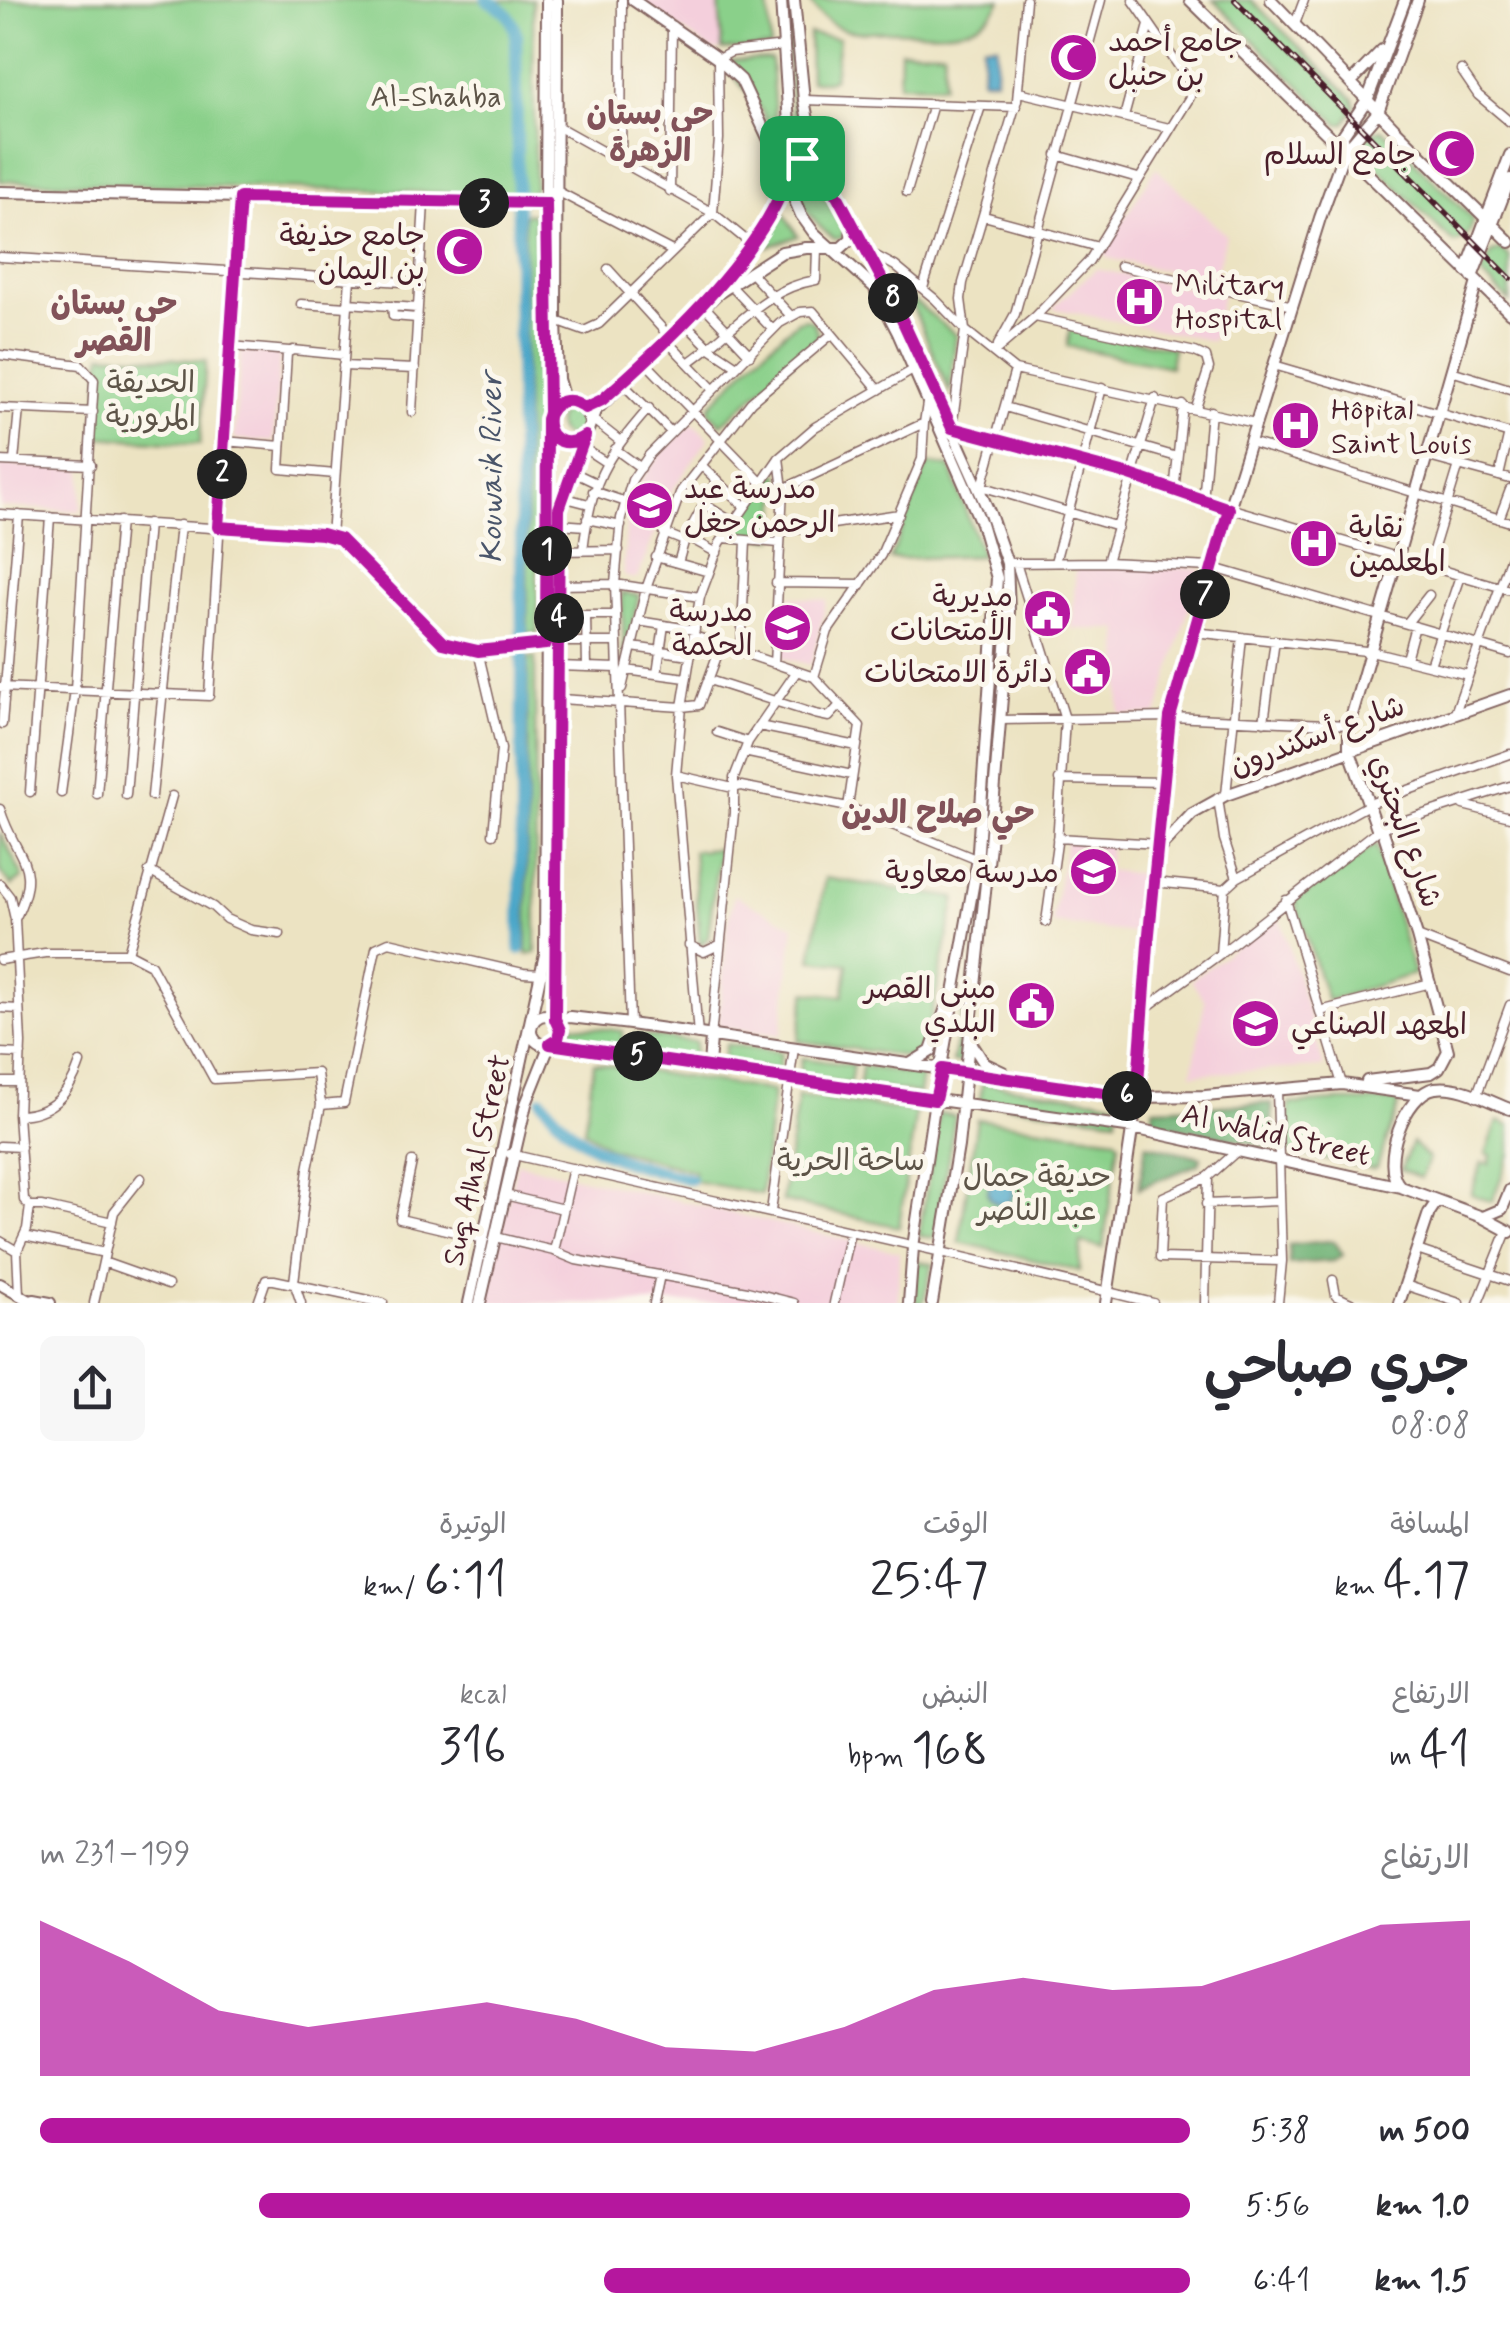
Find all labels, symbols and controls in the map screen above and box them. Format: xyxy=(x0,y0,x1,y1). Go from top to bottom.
place label: جامع أحمد بن حنبل xyxy=(1108,23,1243,96)
mosque icon: جامع أحمد بن حنبل xyxy=(1047,32,1099,84)
park label: Al-Shahba xyxy=(370,78,502,117)
district label: حي بستان الزهرة xyxy=(586,94,714,173)
pin xyxy=(760,116,845,201)
mosque icon: جامع السلام xyxy=(1425,128,1477,180)
icon: arrive xyxy=(775,131,830,186)
place label: جامع السلام xyxy=(1264,136,1416,176)
pin: 3 xyxy=(459,178,509,228)
text: 3 xyxy=(478,184,490,221)
place label: جامع حذيفة بن اليمان xyxy=(279,217,425,290)
mosque icon: جامع حذيفة بن اليمان xyxy=(434,226,486,278)
place label: Military Hospital xyxy=(1175,266,1284,339)
pin: 8 xyxy=(868,273,918,323)
hospital icon: Military Hospital xyxy=(1114,275,1166,327)
text: 8 xyxy=(885,279,901,316)
district label: حي بستان القصر xyxy=(50,284,178,363)
park label: الحديقة المرورية xyxy=(106,364,196,437)
water label: Kouwaik River xyxy=(471,369,513,563)
place label: Hôpital Saint Louis xyxy=(1331,391,1472,464)
hospital icon: Hôpital Saint Louis xyxy=(1270,400,1322,452)
pin: 2 xyxy=(197,449,247,499)
text: 2 xyxy=(215,455,229,492)
place label: مدرسة عبد الرحمن جغل xyxy=(684,470,836,543)
school or university icon: مدرسة عبد الرحمن جغل xyxy=(623,479,675,531)
place label: نقابة المعلمين xyxy=(1349,509,1446,582)
hospital icon: نقابة المعلمين xyxy=(1288,518,1340,570)
pin: 1 xyxy=(522,526,572,576)
text: 1 xyxy=(541,532,553,569)
pin: 7 xyxy=(1180,569,1230,619)
text: 7 xyxy=(1197,575,1214,612)
place label: مديرية الأمتحانات xyxy=(890,578,1013,651)
public building icon: مديرية الأمتحانات xyxy=(1022,587,1074,639)
pin: 4 xyxy=(534,593,584,643)
place label: مدرسة الحكمة xyxy=(669,593,753,666)
text: 4 xyxy=(551,599,567,636)
school or university icon: مدرسة الحكمة xyxy=(762,602,814,654)
public building icon: دائرة الامتحانات xyxy=(1062,646,1114,698)
place label: دائرة الامتحانات xyxy=(864,654,1053,693)
street label: شارع أسكندرون xyxy=(1225,687,1410,786)
street label: شارع البحتري xyxy=(1359,750,1450,913)
district label: حي صلاح الدين xyxy=(841,793,1035,841)
school or university icon: مدرسة معاوية xyxy=(1068,846,1120,898)
place label: مدرسة معاوية xyxy=(885,854,1059,893)
place label: مبنى القصر البلدي xyxy=(861,970,996,1043)
public building icon: مبنى القصر البلدي xyxy=(1005,979,1057,1031)
school or university icon: المعهد الصناعي xyxy=(1230,998,1282,1050)
place label: المعهد الصناعي xyxy=(1291,1006,1467,1050)
pin: 5 xyxy=(613,1031,663,1081)
text: 5 xyxy=(630,1037,646,1074)
street label: Suq Alhal Street xyxy=(434,1051,521,1270)
pin: 6 xyxy=(1102,1071,1152,1121)
text: 6 xyxy=(1120,1077,1134,1114)
street label: Al Walid Street xyxy=(1178,1095,1374,1176)
park label: ساحة الحرية xyxy=(777,1142,925,1181)
park label: حديقة جمال عبد الناصر xyxy=(963,1158,1111,1231)
text: جري صباحي xyxy=(1204,1331,1470,1403)
button: share xyxy=(40,1336,145,1441)
text: 08:08 xyxy=(1391,1405,1470,1447)
text: الوتيرة xyxy=(439,1507,507,1544)
text: الوقت xyxy=(923,1507,988,1544)
text: المسافة xyxy=(1390,1507,1470,1544)
text: 6:11 xyxy=(424,1548,507,1614)
text: 25:47 xyxy=(870,1548,988,1614)
text: 4.17 xyxy=(1383,1548,1470,1614)
text: /km xyxy=(363,1569,424,1606)
text: km xyxy=(1335,1569,1383,1606)
text: kcal xyxy=(460,1677,507,1714)
text: النبض xyxy=(921,1677,988,1714)
text: الارتفاع xyxy=(1391,1677,1470,1714)
text: 316 xyxy=(439,1714,507,1780)
text: 168 xyxy=(911,1718,988,1784)
text: 41 xyxy=(1419,1718,1470,1784)
text: bpm xyxy=(847,1739,911,1776)
text: m xyxy=(1390,1739,1419,1776)
text: 199–231 m xyxy=(40,1833,191,1875)
text: الارتفاع xyxy=(1380,1838,1470,1880)
text: 5:38 xyxy=(1250,2110,1310,2152)
text: 500 m xyxy=(1379,2110,1470,2152)
text: 5:56 xyxy=(1245,2185,1310,2227)
text: 1.0 km xyxy=(1376,2185,1470,2227)
text: 6:41 xyxy=(1253,2260,1310,2302)
text: 1.5 km xyxy=(1374,2260,1470,2302)

